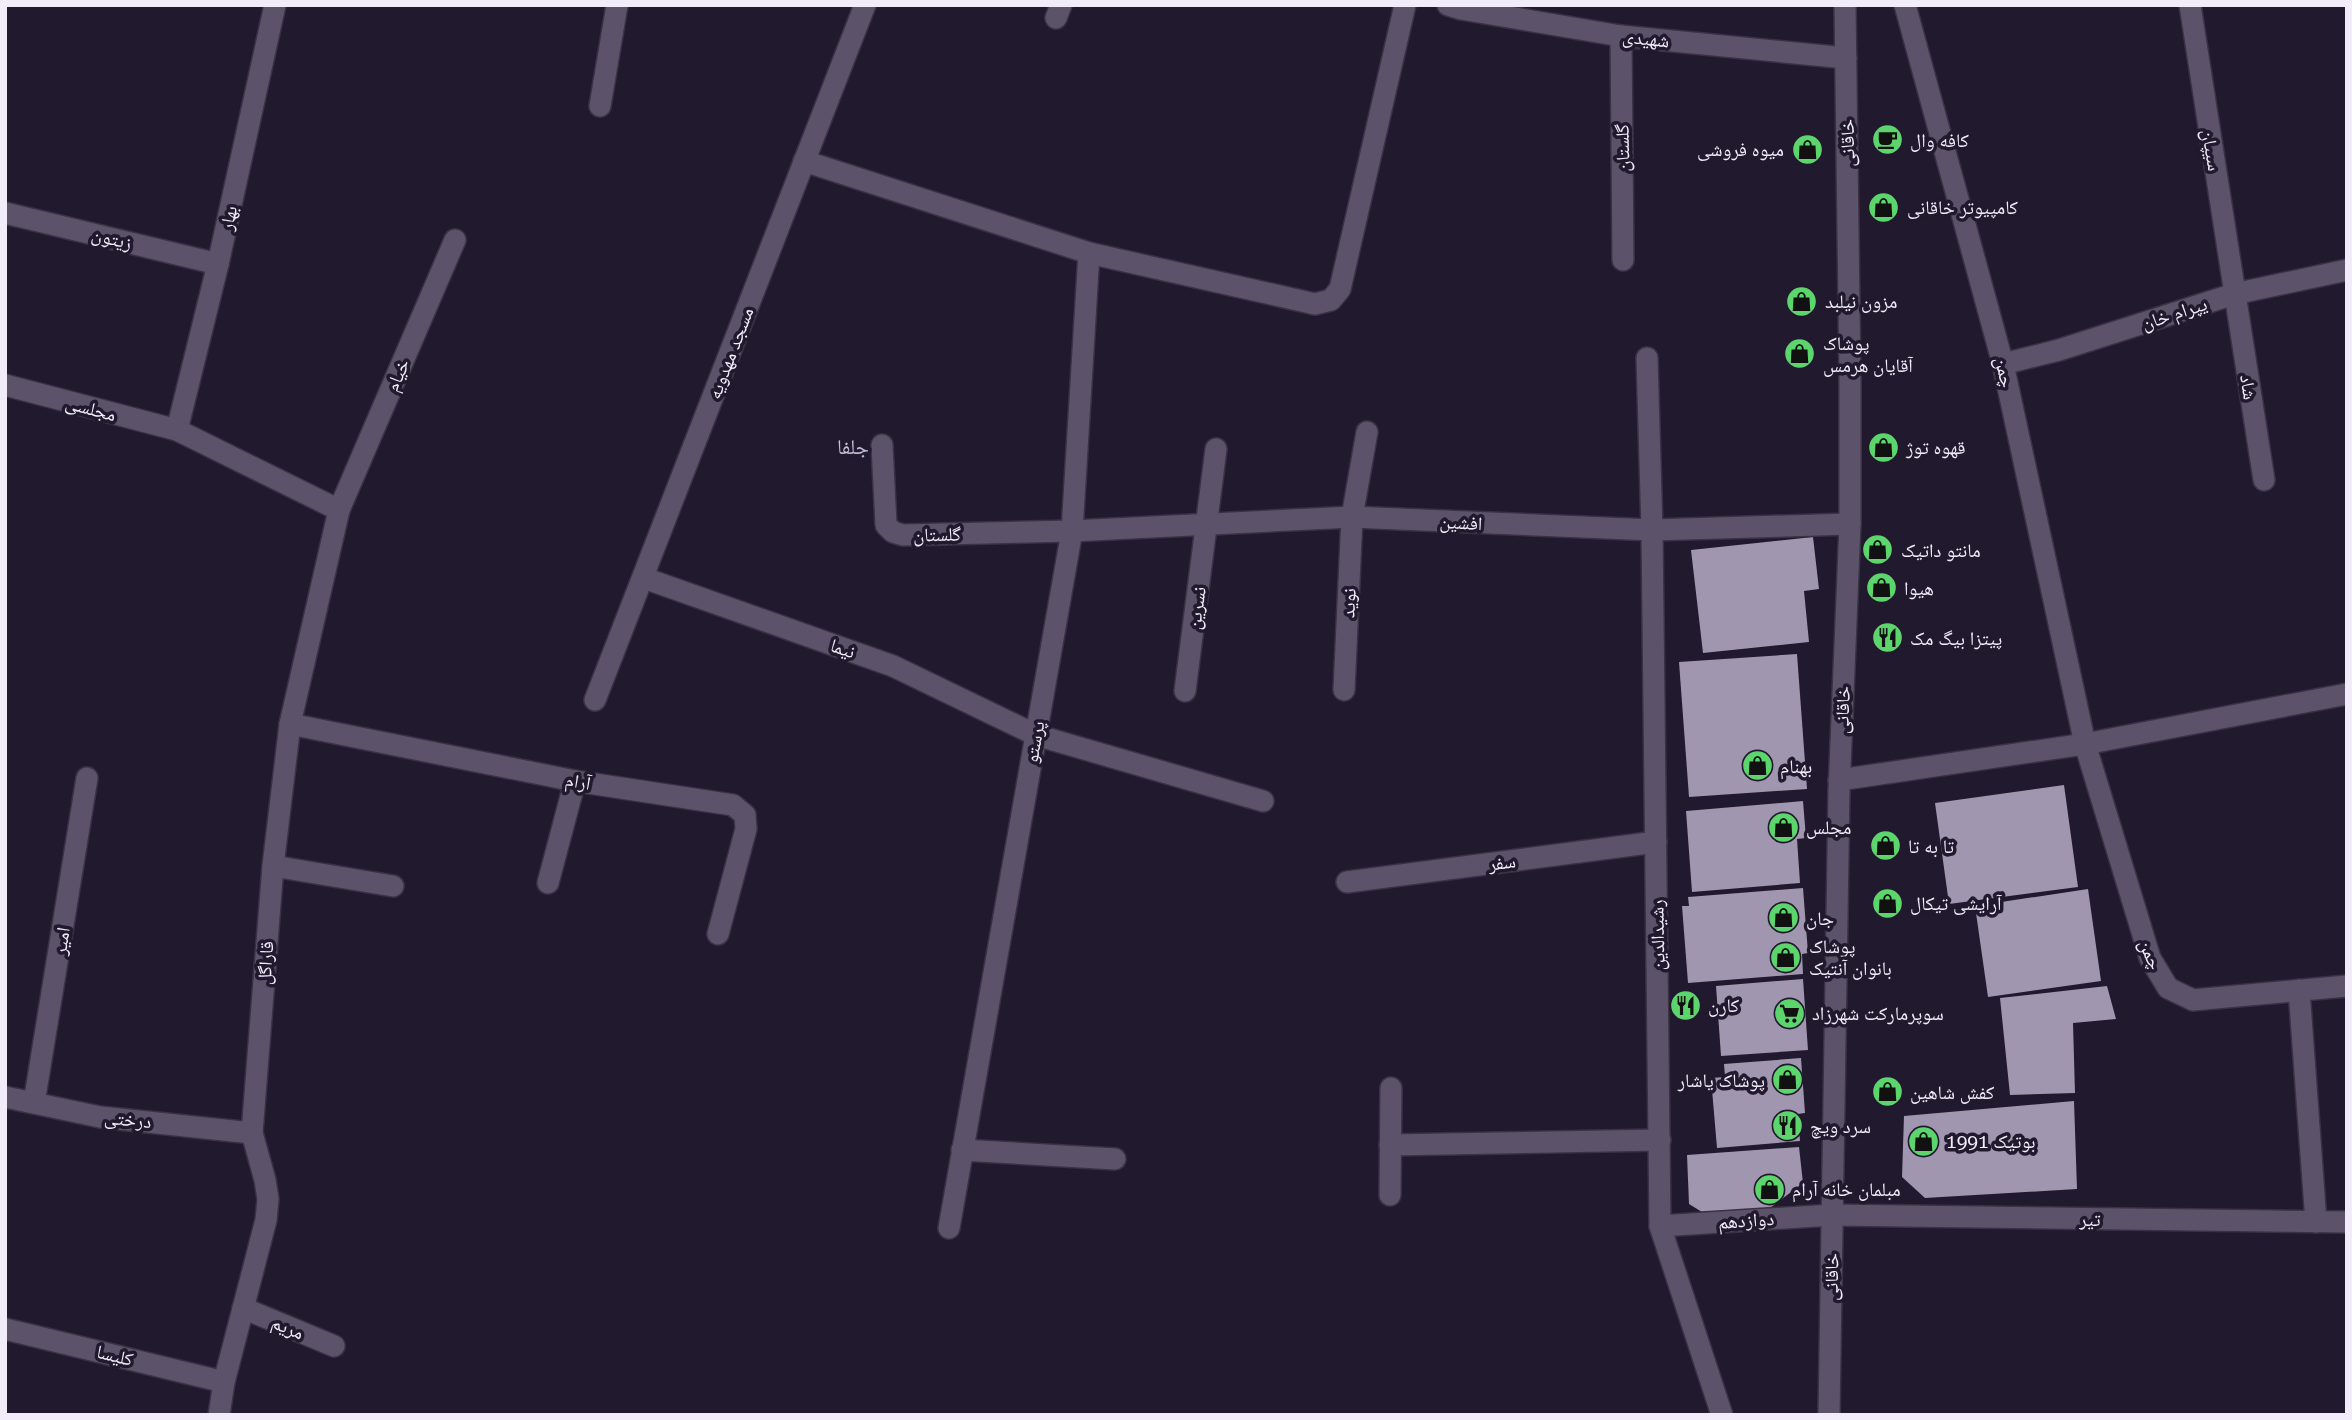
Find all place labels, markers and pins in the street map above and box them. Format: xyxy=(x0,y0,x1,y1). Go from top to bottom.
cafe icon: کافه وال xyxy=(1870,123,1904,157)
place label: کافه وال xyxy=(1910,129,1969,152)
shop icon: میوه فروشی xyxy=(1790,132,1824,166)
place label: میوه فروشی xyxy=(1697,138,1784,161)
shop icon: کامپیوتر خاقانی xyxy=(1867,190,1901,224)
place label: کامپیوتر خاقانی xyxy=(1907,196,2018,219)
shop icon: مزون نیلبد xyxy=(1785,284,1819,318)
place label: مزون نیلبد xyxy=(1825,290,1897,313)
place label: پوشاک آقایان هرمس xyxy=(1823,332,1914,377)
shop icon: پوشاک آقایان هرمس xyxy=(1783,337,1817,371)
shop icon: قهوه توژ xyxy=(1866,430,1900,464)
place label: قهوه توژ xyxy=(1905,436,1965,459)
shop icon: مانتو داتیک xyxy=(1861,533,1895,567)
place label: مانتو داتیک xyxy=(1901,539,1981,562)
shop icon: هیوا xyxy=(1864,571,1898,605)
place label: هیوا xyxy=(1904,577,1934,600)
restaurant icon: پیتزا بیگ مک xyxy=(1870,621,1904,655)
place label: پیتزا بیگ مک xyxy=(1910,627,2002,650)
shop icon: بهنام xyxy=(1740,749,1774,783)
place label: بهنام xyxy=(1780,755,1812,780)
shop icon: مجلس xyxy=(1766,810,1800,844)
place label: مجلس xyxy=(1806,816,1851,839)
shop icon: تا به تا xyxy=(1868,829,1902,863)
place label: تا به تا xyxy=(1908,835,1954,858)
shop icon: آرایشی تیکال xyxy=(1870,886,1904,920)
place label: آرایشی تیکال xyxy=(1910,892,2003,915)
shop icon: جان xyxy=(1766,901,1800,935)
place label: جان xyxy=(1806,907,1834,930)
place label: پوشاک بانوان آنتیک xyxy=(1809,935,1892,980)
shop icon: پوشاک بانوان آنتیک xyxy=(1769,940,1803,974)
restaurant icon: کارن xyxy=(1668,988,1702,1022)
place label: کارن xyxy=(1708,994,1739,1017)
supermarket icon: سوپرمارکت شهرزاد xyxy=(1772,996,1806,1030)
place label: سوپرمارکت شهرزاد xyxy=(1812,1002,1944,1025)
shop icon: پوشاک یاشار xyxy=(1771,1063,1805,1097)
place label: پوشاک یاشار xyxy=(1677,1069,1765,1092)
shop icon: کفش شاهین xyxy=(1870,1075,1904,1109)
place label: کفش شاهین xyxy=(1910,1081,1994,1104)
restaurant icon: سرد ویچ xyxy=(1770,1109,1804,1143)
place label: سرد ویچ xyxy=(1810,1115,1871,1139)
shop icon: بوتیک 1991 xyxy=(1906,1124,1940,1158)
place label: بوتیک 1991 xyxy=(1946,1130,2036,1153)
shop icon: مبلمان خانه آرام xyxy=(1752,1172,1786,1206)
place label: مبلمان خانه آرام xyxy=(1792,1178,1901,1203)

